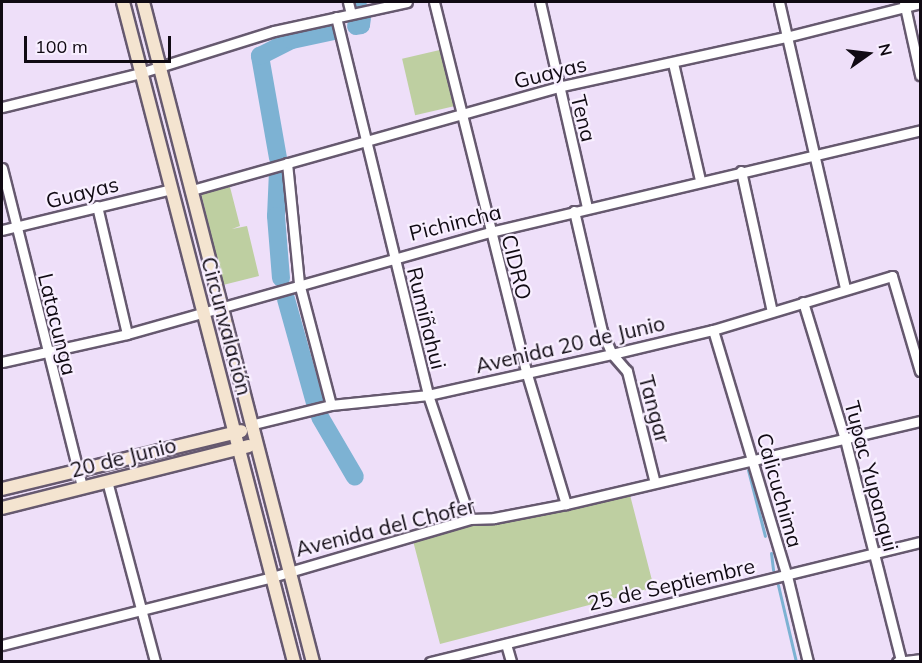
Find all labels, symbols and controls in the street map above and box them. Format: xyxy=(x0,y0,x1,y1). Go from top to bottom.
scale bar xyxy=(27,24,174,62)
north arrow xyxy=(838,24,898,84)
text: 100 m xyxy=(35,35,88,58)
text: N xyxy=(874,41,897,58)
street label: Guayas xyxy=(511,51,589,93)
street label: Tena xyxy=(566,92,602,144)
street label: Guayas xyxy=(43,171,121,213)
street label: Pichincha xyxy=(406,198,504,246)
street label: CIDRO xyxy=(497,232,537,302)
street label: Circunvalación xyxy=(196,254,258,398)
street label: Rumiñahui xyxy=(402,264,452,372)
street label: Latacunga xyxy=(33,270,83,378)
street label: Avenida 20 de Junio xyxy=(473,310,667,378)
street label: Tangar xyxy=(634,372,676,446)
street label: Tupac Yupanqui xyxy=(840,398,904,554)
street label: Calicuchima xyxy=(752,430,808,550)
street label: 20 de Junio xyxy=(67,432,179,482)
street label: Avenida del Chofer xyxy=(293,492,477,562)
street label: 25 de Septiembre xyxy=(585,552,757,616)

